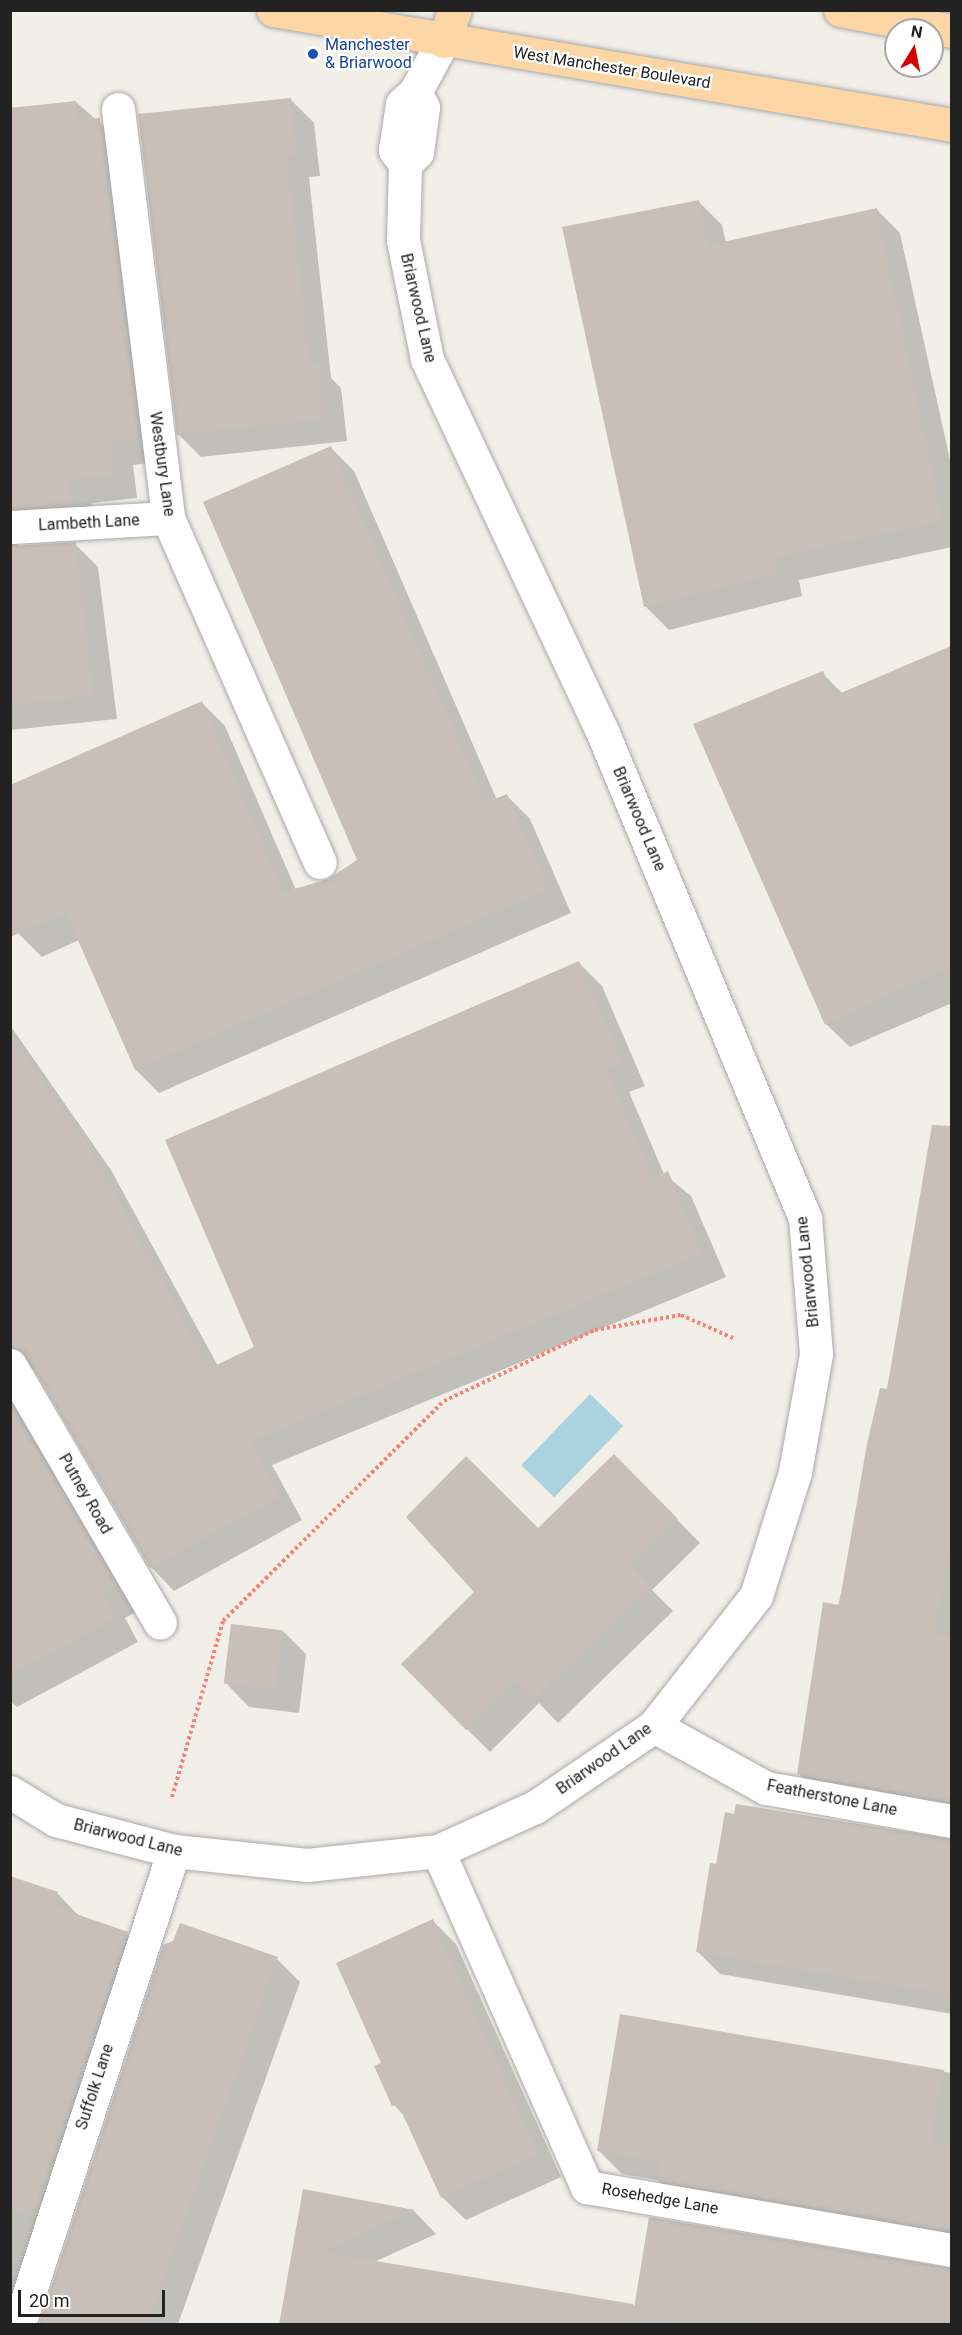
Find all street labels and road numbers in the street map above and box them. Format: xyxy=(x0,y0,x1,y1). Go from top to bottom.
street label: West Manchester Boulevard xyxy=(512,43,712,93)
street label: Briarwood Lane xyxy=(396,252,440,364)
street label: Westbury Lane xyxy=(145,410,179,518)
street label: Lambeth Lane xyxy=(38,511,140,535)
street label: Briarwood Lane xyxy=(608,764,670,874)
street label: Briarwood Lane xyxy=(793,1216,823,1328)
street label: Putney Road xyxy=(54,1450,116,1538)
street label: Briarwood Lane xyxy=(553,1719,655,1799)
street label: Featherstone Lane xyxy=(765,1776,899,1820)
street label: Briarwood Lane xyxy=(72,1815,184,1861)
street label: Suffolk Lane xyxy=(72,2042,118,2132)
street label: Rosehedge Lane xyxy=(600,2179,720,2219)

